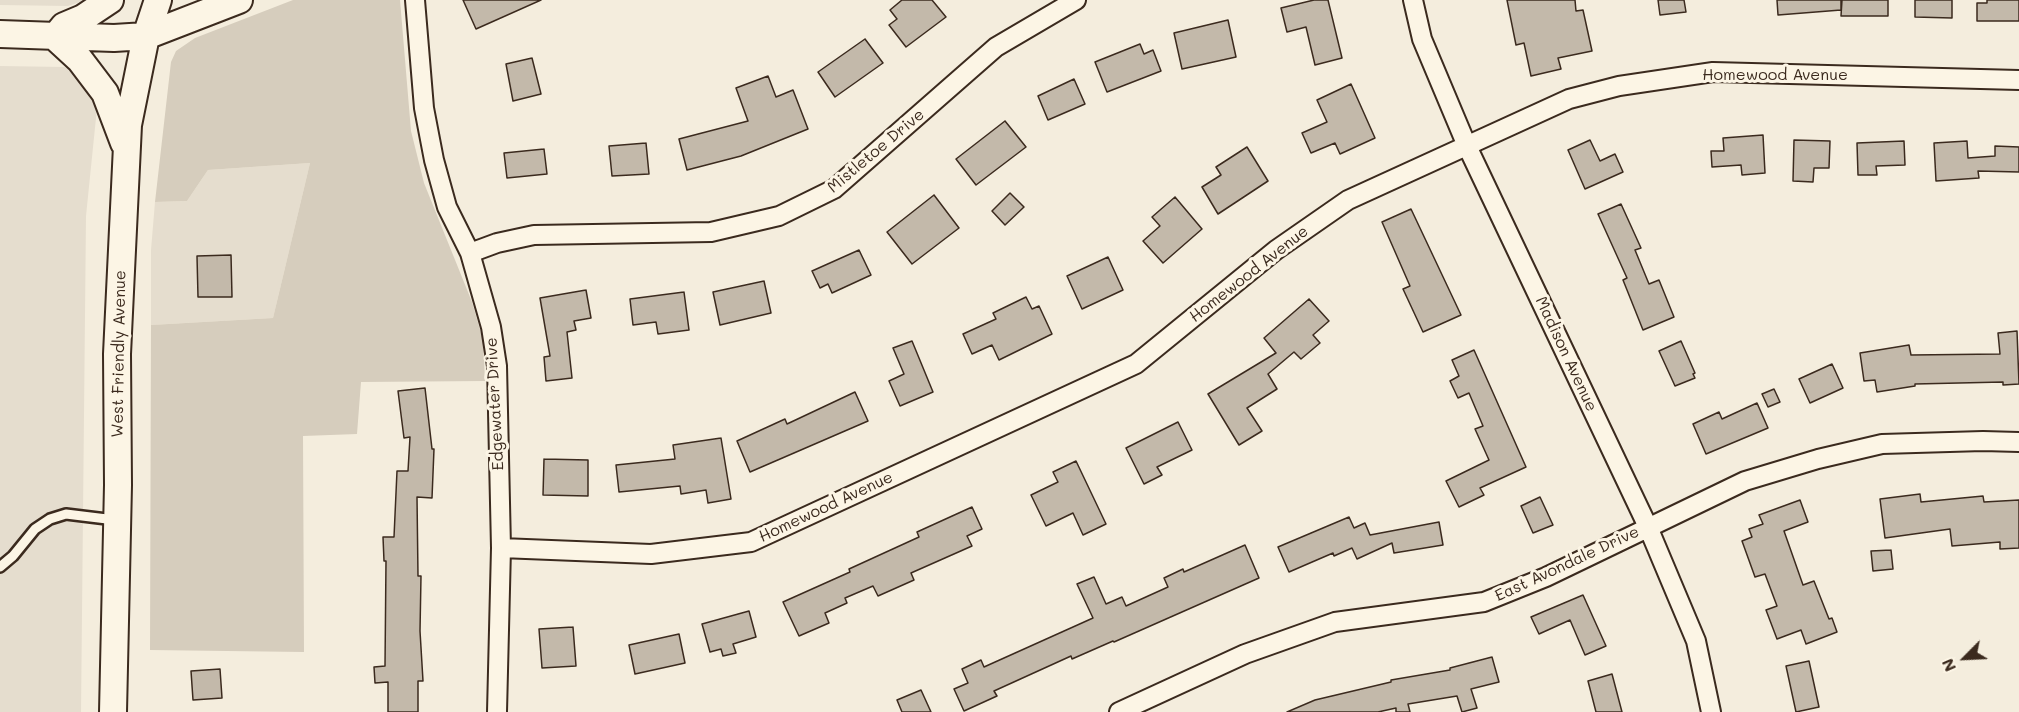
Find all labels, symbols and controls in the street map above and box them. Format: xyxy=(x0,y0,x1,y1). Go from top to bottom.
street label: Homewood Avenue xyxy=(1702,65,1848,85)
street label: Mistletoe Drive xyxy=(824,105,928,197)
street label: Homewood Avenue xyxy=(1186,222,1312,326)
street label: West Friendly Avenue xyxy=(108,270,130,438)
street label: Madison Avenue xyxy=(1531,294,1601,414)
street label: Edgewater Drive xyxy=(482,337,508,471)
street label: Homewood Avenue xyxy=(756,468,896,546)
street label: East Avondale Drive xyxy=(1492,522,1642,606)
north arrow xyxy=(1935,628,1995,688)
text: N xyxy=(1936,656,1960,675)

